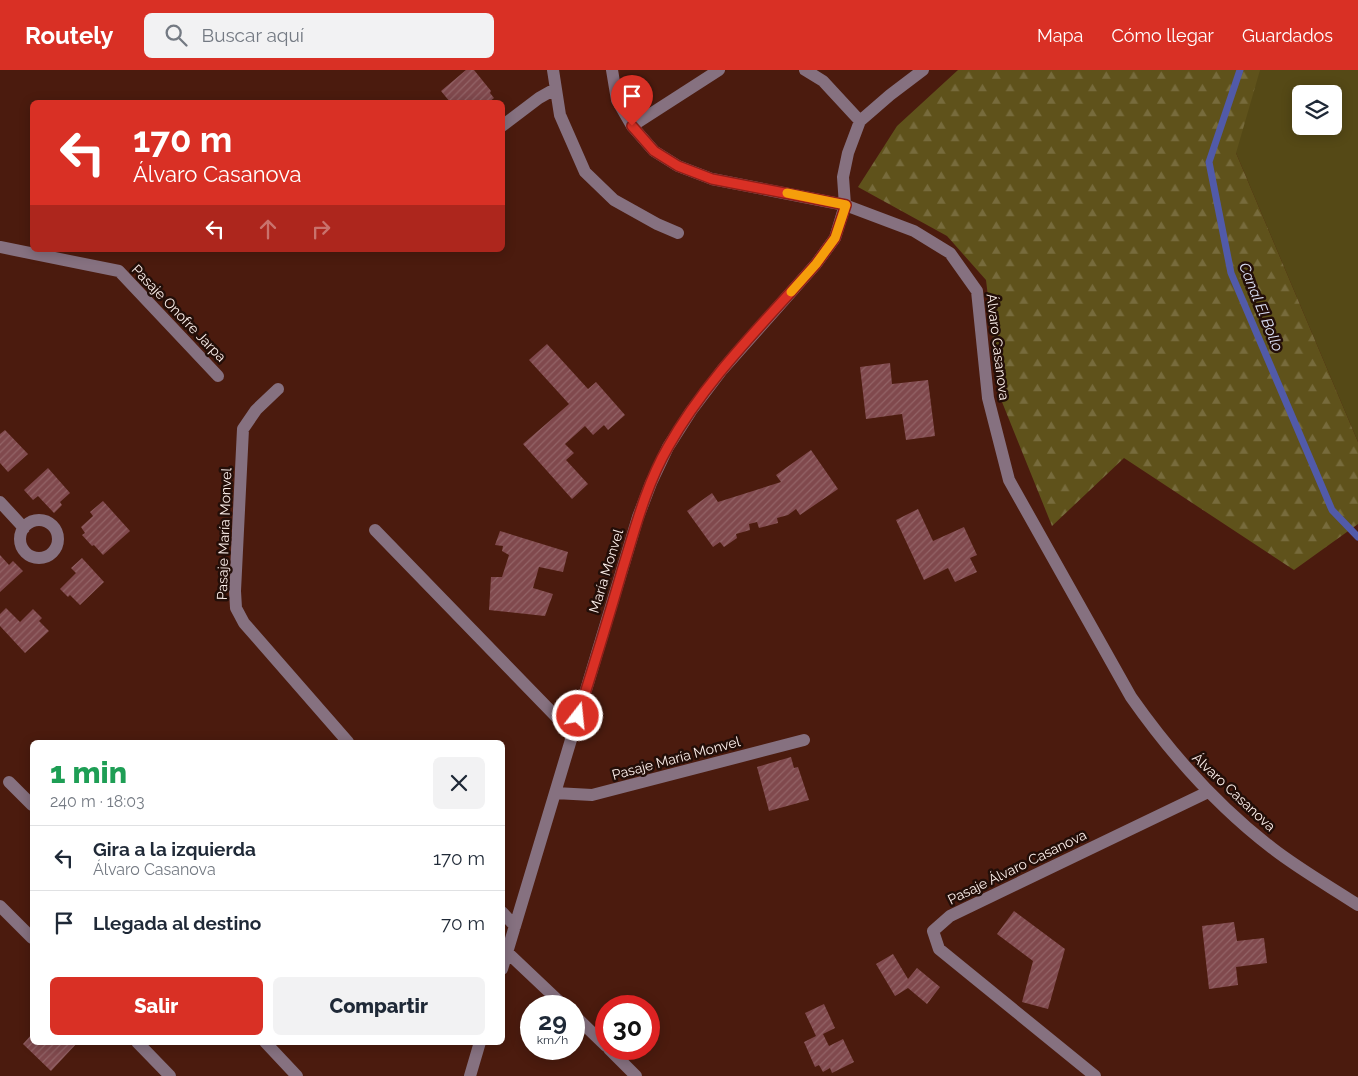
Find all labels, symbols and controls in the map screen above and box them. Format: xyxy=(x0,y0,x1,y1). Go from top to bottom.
search box xyxy=(144,13,494,58)
text: Routely xyxy=(25,21,114,50)
icon: search xyxy=(162,21,190,49)
text: Buscar aquí xyxy=(202,24,304,46)
text: Mapa xyxy=(1037,25,1083,46)
text: Cómo llegar xyxy=(1111,25,1214,46)
text: Guardados xyxy=(1242,25,1333,46)
pin xyxy=(611,75,653,126)
icon: arrive xyxy=(618,82,646,110)
map controls xyxy=(1292,85,1342,135)
button: layers xyxy=(1292,85,1342,135)
text: 170 m xyxy=(133,119,232,160)
icon: left xyxy=(50,120,115,185)
text: Álvaro Casanova xyxy=(133,161,302,187)
icon: left xyxy=(201,215,229,243)
icon: ahead xyxy=(254,215,282,243)
icon: right xyxy=(307,215,335,243)
water label: Canal El Bollo xyxy=(1235,260,1287,354)
street label: Pasaje Onofre Jarpa xyxy=(129,261,229,365)
street label: Álvaro Casanova xyxy=(984,293,1013,401)
street label: Pasaje María Monvel xyxy=(214,467,234,600)
street label: María Monvel xyxy=(586,527,626,615)
position arrow xyxy=(551,689,603,741)
street label: Pasaje María Monvel xyxy=(610,733,742,783)
street label: Álvaro Casanova xyxy=(1189,749,1279,834)
text: 1 min xyxy=(50,755,127,790)
button: close xyxy=(433,757,485,809)
text: 240 m · 18:03 xyxy=(50,792,145,811)
street label: Pasaje Álvaro Casanova xyxy=(945,825,1089,908)
text: Gira a la izquierda xyxy=(93,838,256,860)
icon: left xyxy=(50,844,78,872)
text: 170 m xyxy=(433,847,485,869)
text: Álvaro Casanova xyxy=(93,860,216,879)
icon: arrive xyxy=(50,909,78,937)
text: Llegada al destino xyxy=(93,912,261,934)
text: 70 m xyxy=(441,912,485,934)
button: Salir xyxy=(50,977,263,1035)
button: Compartir xyxy=(273,977,485,1035)
speed limit sign: 30 xyxy=(595,995,660,1060)
text: 29 xyxy=(538,1006,567,1036)
text: km/h xyxy=(537,1033,568,1047)

